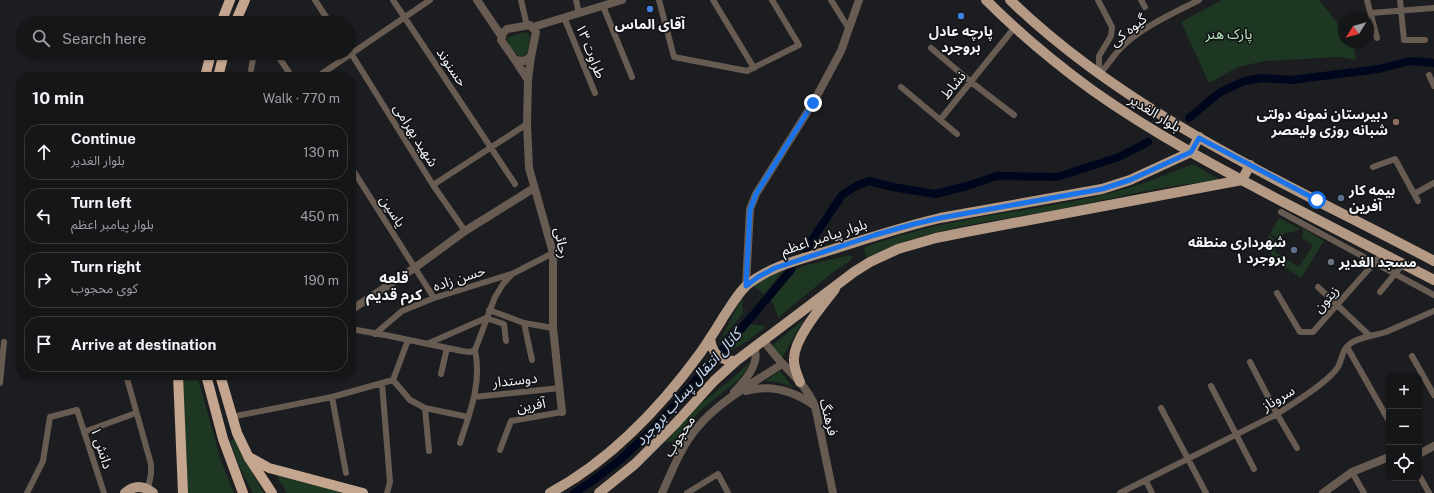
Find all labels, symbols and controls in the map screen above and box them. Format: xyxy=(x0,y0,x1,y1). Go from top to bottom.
marker: آقای الماس xyxy=(645,4,655,14)
street label: گیوه کی xyxy=(1106,10,1150,50)
marker: پارچه عادل بروجرد xyxy=(956,11,966,21)
north arrow xyxy=(1338,12,1374,48)
search box xyxy=(16,16,356,60)
place label: آقای الماس xyxy=(615,16,686,32)
street label: طراوت ۱۳ xyxy=(572,21,609,81)
place label: پارچه عادل بروجرد xyxy=(929,23,993,56)
park label: پارک هنر xyxy=(1205,26,1252,44)
icon: search xyxy=(30,27,52,49)
text: Search here xyxy=(62,30,146,47)
street label: حسنوند xyxy=(433,45,471,90)
street label: نشاط xyxy=(937,68,969,102)
text: 10 min xyxy=(32,88,84,108)
street label: بلوار الغدیر xyxy=(1125,90,1184,136)
text: Walk · 770 m xyxy=(263,91,340,106)
route end xyxy=(804,94,822,112)
street label: شهید بهرامی xyxy=(390,101,442,170)
place label: دبیرستان نمونه دولتی شبانه روزی ولیعصر xyxy=(1257,106,1388,139)
marker: دبیرستان نمونه دولتی شبانه روزی ولیعصر xyxy=(1391,117,1401,127)
text: Continue xyxy=(71,130,136,147)
icon: ahead xyxy=(33,141,55,163)
text: 130 m xyxy=(303,145,339,160)
text: بلوار الغدیر xyxy=(71,153,125,168)
place label: بیمه کار آفرین xyxy=(1348,182,1395,215)
route start xyxy=(1308,191,1326,209)
street label: یاسین xyxy=(376,192,409,230)
marker: بیمه کار آفرین xyxy=(1336,193,1346,203)
text: Turn left xyxy=(71,194,132,211)
icon: left xyxy=(33,205,55,227)
text: 450 m xyxy=(300,209,339,224)
street label: بلوار پیامبر اعظم xyxy=(779,216,870,261)
text: بلوار پیامبر اعظم xyxy=(71,217,154,232)
street label: رجائی xyxy=(550,226,573,260)
place label: شهرداری منطقه ۱ بروجرد xyxy=(1188,234,1286,267)
marker: شهرداری منطقه ۱ بروجرد xyxy=(1289,245,1299,255)
place label: مسجد الغدیر xyxy=(1338,254,1417,271)
marker: مسجد الغدیر xyxy=(1326,257,1336,267)
text: Turn right xyxy=(71,258,141,275)
street label: حسن زاده xyxy=(431,262,488,295)
icon: right xyxy=(33,269,55,291)
district label: قلعه کرم قدیم xyxy=(366,269,422,306)
text: 190 m xyxy=(303,273,339,288)
text: کوی محجوب xyxy=(71,281,138,296)
street label: زیتون xyxy=(1310,282,1343,316)
water label: کانال انتقال پساب بروجرد xyxy=(631,323,748,450)
icon: arrive xyxy=(33,333,55,355)
text: Arrive at destination xyxy=(71,336,216,353)
street label: دوستدار xyxy=(491,370,539,391)
map controls xyxy=(1386,373,1422,481)
button: + xyxy=(1386,373,1422,409)
street label: سروناز xyxy=(1258,382,1298,415)
street label: آفرین xyxy=(515,394,548,416)
street label: فرهنگ xyxy=(816,397,841,437)
button: − xyxy=(1386,409,1422,445)
street label: محجوب xyxy=(660,412,699,460)
street label: دانش ۱ xyxy=(87,425,116,472)
button: locate xyxy=(1386,445,1422,481)

